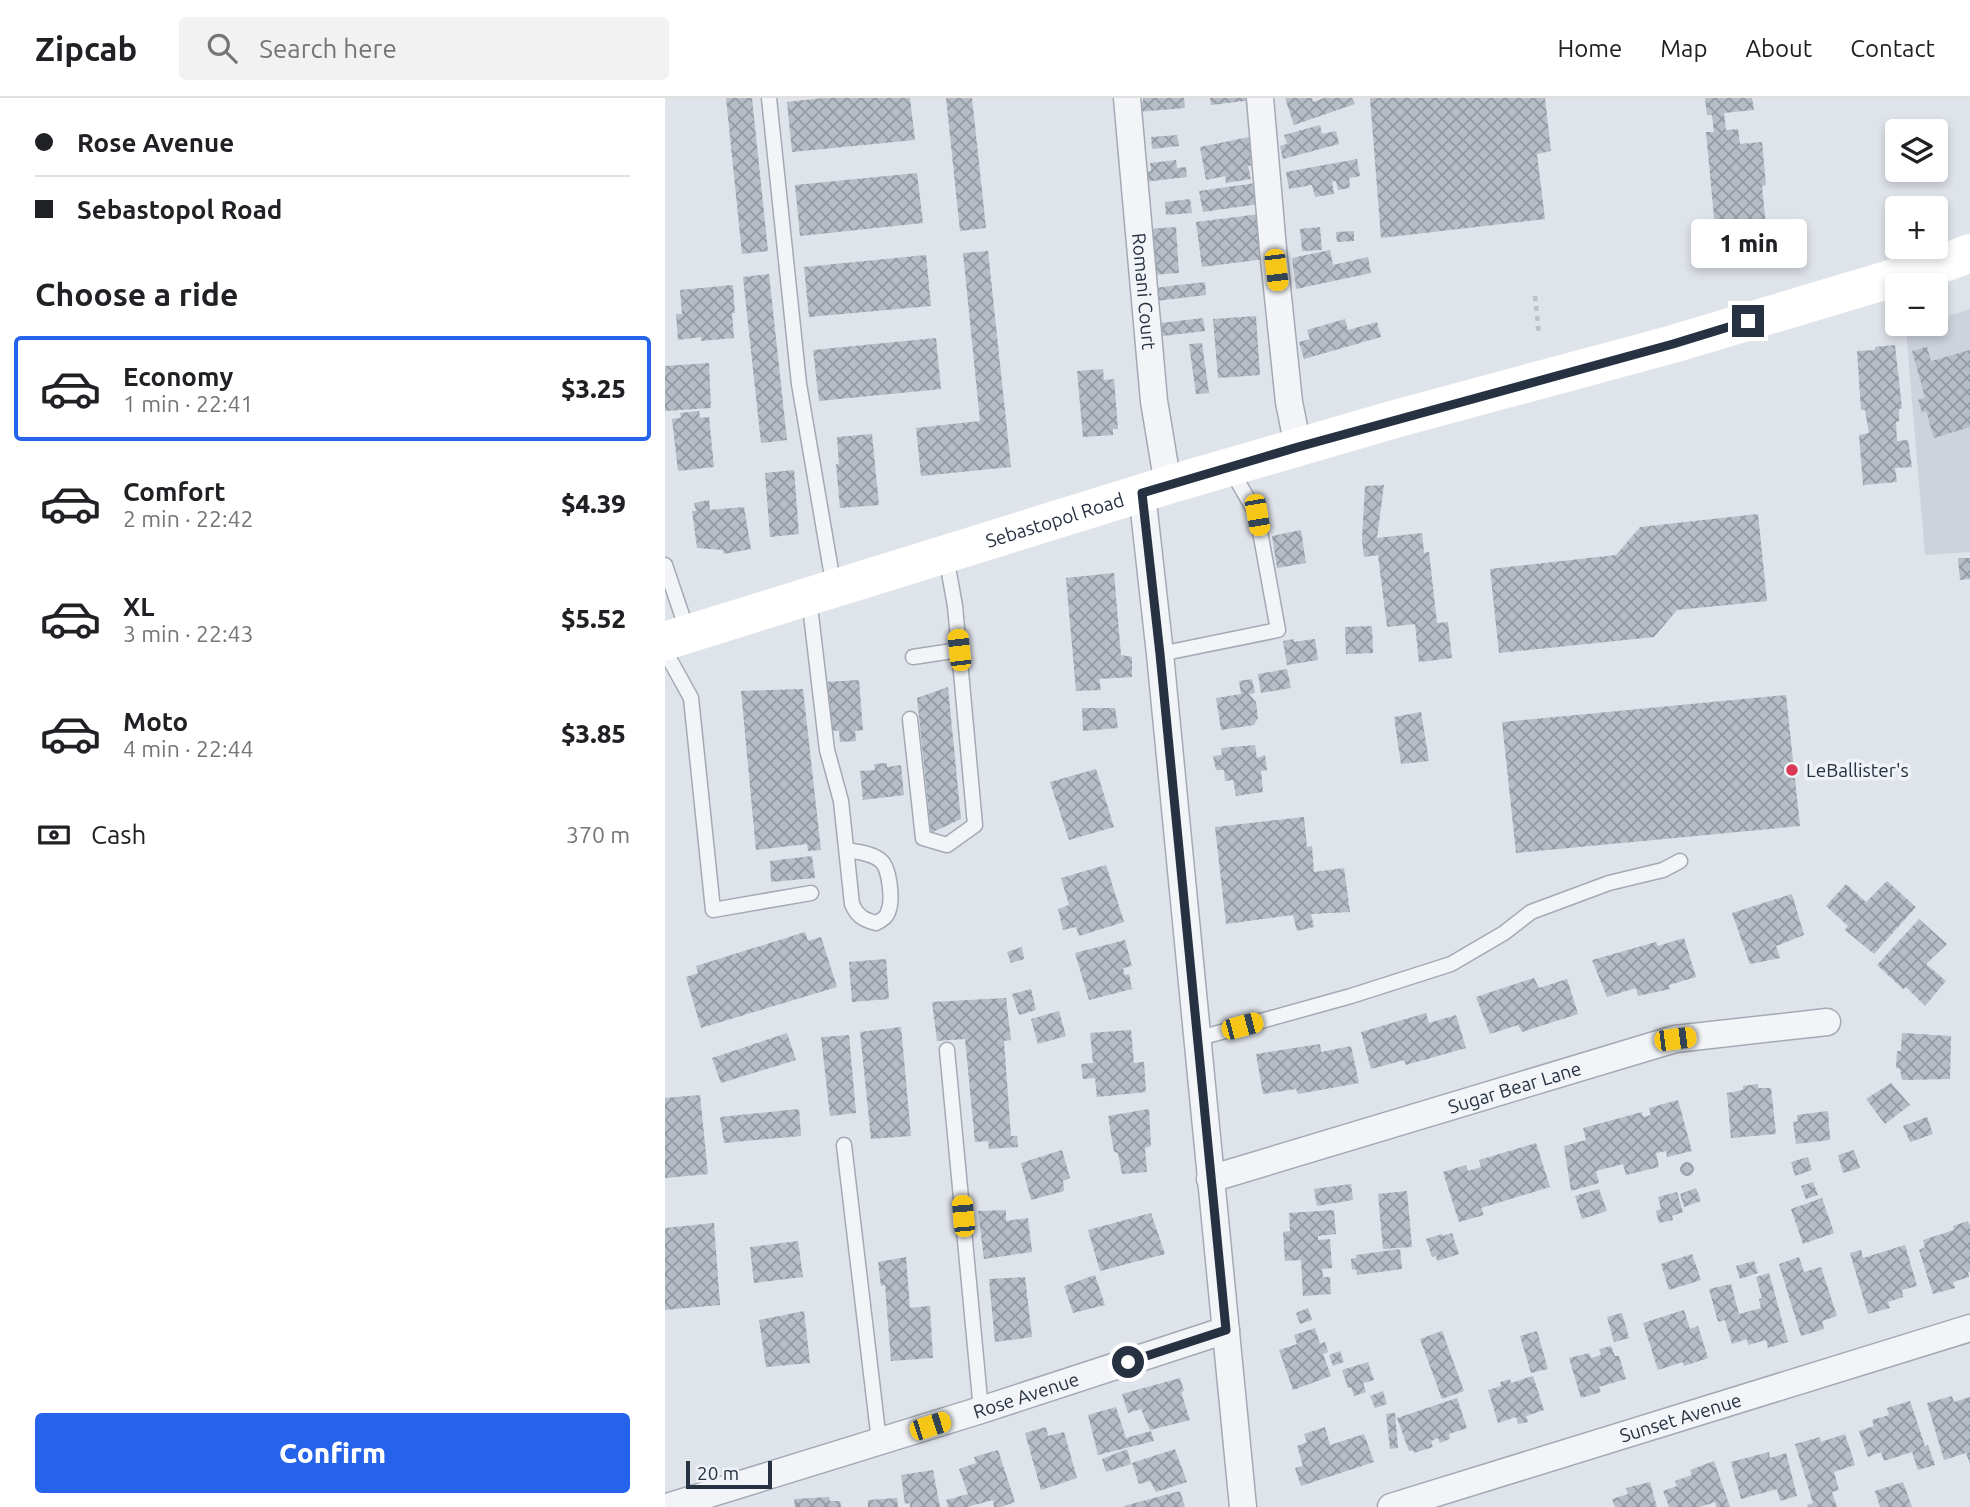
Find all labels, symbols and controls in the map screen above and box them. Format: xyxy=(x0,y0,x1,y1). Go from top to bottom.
search box xyxy=(179,17,669,80)
icon: search xyxy=(203,29,241,67)
text: Zipcab xyxy=(35,30,137,67)
text: Search here xyxy=(259,34,397,63)
text: Home xyxy=(1557,35,1622,62)
text: Map xyxy=(1660,35,1707,62)
text: About xyxy=(1745,35,1812,62)
text: Contact xyxy=(1850,35,1935,62)
map controls xyxy=(1885,119,1948,336)
button: layers xyxy=(1885,119,1948,182)
text: Rose Avenue xyxy=(77,128,234,157)
text: Sebastopol Road xyxy=(77,195,282,224)
button: + xyxy=(1885,196,1948,259)
callout: 1 min xyxy=(1690,220,1806,268)
text: 1 min xyxy=(1720,231,1778,256)
street label: Romani Court xyxy=(1128,232,1160,351)
car xyxy=(1264,248,1289,292)
button: − xyxy=(1885,273,1948,336)
text: Choose a ride xyxy=(35,276,238,312)
route end xyxy=(1732,305,1764,337)
icon: car xyxy=(39,357,102,420)
text: Economy xyxy=(123,362,233,391)
text: $3.25 xyxy=(561,374,626,403)
text: 1 min · 22:41 xyxy=(123,391,254,416)
icon: car xyxy=(39,472,102,535)
text: Comfort xyxy=(123,477,226,506)
street label: Sebastopol Road xyxy=(983,488,1127,552)
text: $4.39 xyxy=(561,489,626,518)
car xyxy=(1244,492,1271,538)
text: 2 min · 22:42 xyxy=(123,506,254,531)
icon: car xyxy=(39,587,102,650)
text: XL xyxy=(123,592,154,621)
text: $5.52 xyxy=(561,604,626,633)
text: 3 min · 22:43 xyxy=(123,621,254,646)
car xyxy=(947,628,972,672)
icon: car xyxy=(39,702,102,765)
text: Moto xyxy=(123,707,188,736)
text: $3.85 xyxy=(561,719,626,748)
text: 4 min · 22:44 xyxy=(123,736,254,761)
place label: LeBallister's xyxy=(1806,759,1909,781)
marker: LeBallister's xyxy=(1784,762,1800,778)
icon: cash xyxy=(35,816,73,854)
text: Cash xyxy=(91,820,146,849)
text: 370 m xyxy=(566,822,630,847)
car xyxy=(1219,1010,1266,1042)
car xyxy=(1653,1026,1698,1052)
street label: Sugar Bear Lane xyxy=(1445,1057,1584,1118)
car xyxy=(951,1194,976,1238)
route start xyxy=(1112,1346,1144,1378)
street label: Rose Avenue xyxy=(970,1368,1082,1423)
street label: Sunset Avenue xyxy=(1617,1388,1744,1447)
car xyxy=(907,1410,954,1442)
button: Confirm xyxy=(35,1413,630,1493)
scale bar xyxy=(686,1458,772,1490)
text: 20 m xyxy=(697,1462,739,1484)

